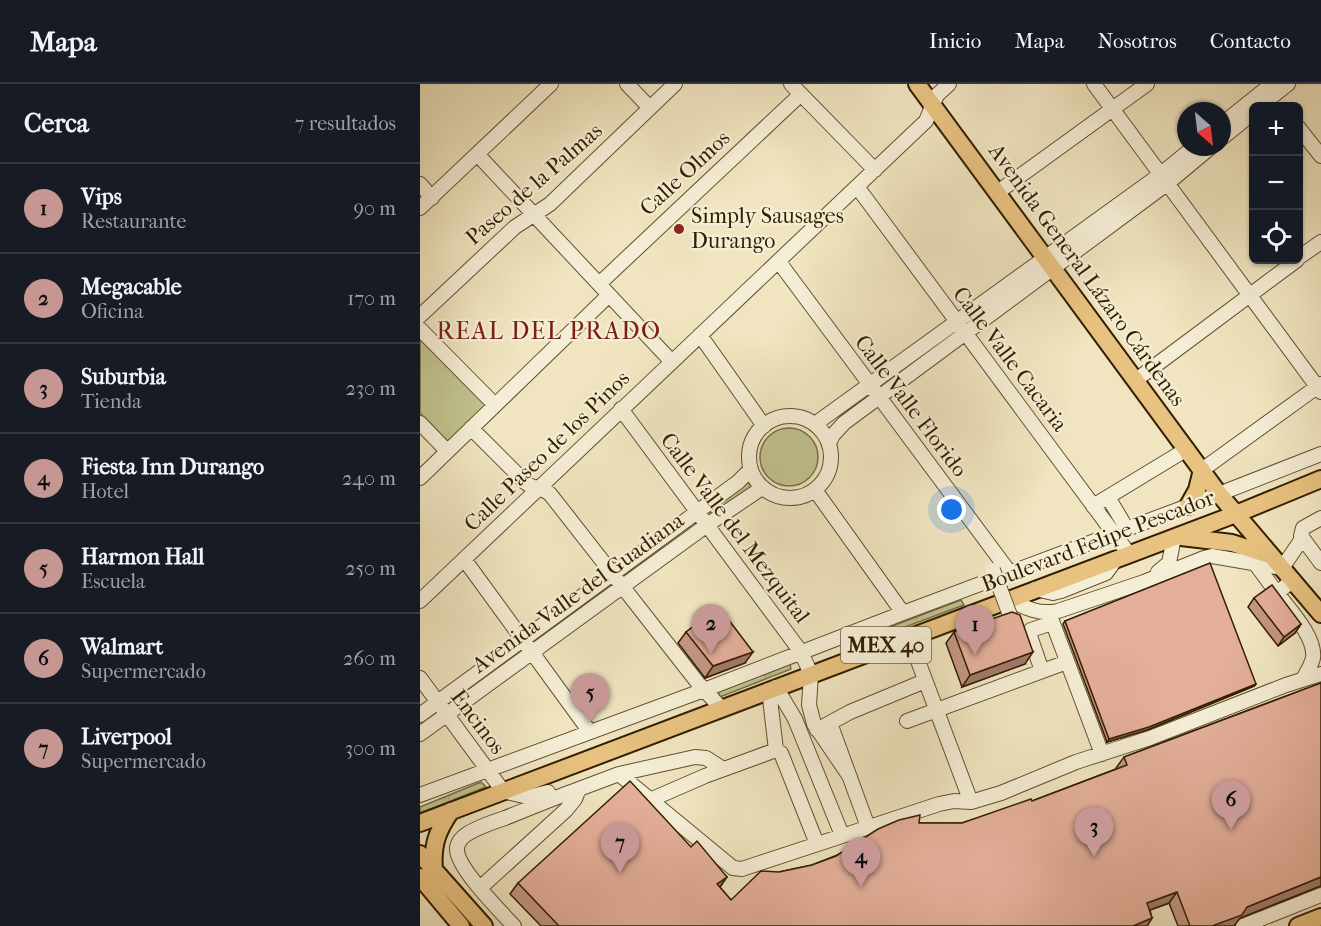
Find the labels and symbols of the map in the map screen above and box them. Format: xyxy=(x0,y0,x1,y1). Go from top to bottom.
north arrow xyxy=(1177,102,1231,156)
street label: Paseo de la Palmas xyxy=(460,118,608,250)
street label: Calle Olmos xyxy=(635,125,735,221)
street label: Avenida General Lázaro Cárdenas xyxy=(982,138,1191,411)
place label: Simply Sausages Durango xyxy=(691,203,844,254)
marker: Simply Sausages Durango xyxy=(672,222,686,236)
street label: Calle Valle Cacaria xyxy=(947,282,1073,437)
district label: REAL DEL PRADO xyxy=(436,317,662,345)
street label: Calle Valle Florido xyxy=(849,330,973,482)
street label: Calle Paseo de los Pinos xyxy=(459,365,635,537)
street label: Calle Valle del Mezquital xyxy=(655,428,815,628)
street label: Boulevard Felipe Pescador xyxy=(978,484,1219,598)
your location xyxy=(937,495,966,524)
street label: Avenida Valle del Guadiana xyxy=(466,507,690,679)
pin: 2 xyxy=(692,604,730,654)
pin: 1 xyxy=(956,606,994,655)
road number: MEX 40 xyxy=(841,627,931,663)
pin: 5 xyxy=(570,674,610,723)
street label: Encinos xyxy=(445,685,511,759)
pin: 6 xyxy=(1212,780,1250,830)
pin: 3 xyxy=(1074,808,1114,857)
pin: 7 xyxy=(600,824,640,873)
pin: 4 xyxy=(842,838,880,887)

